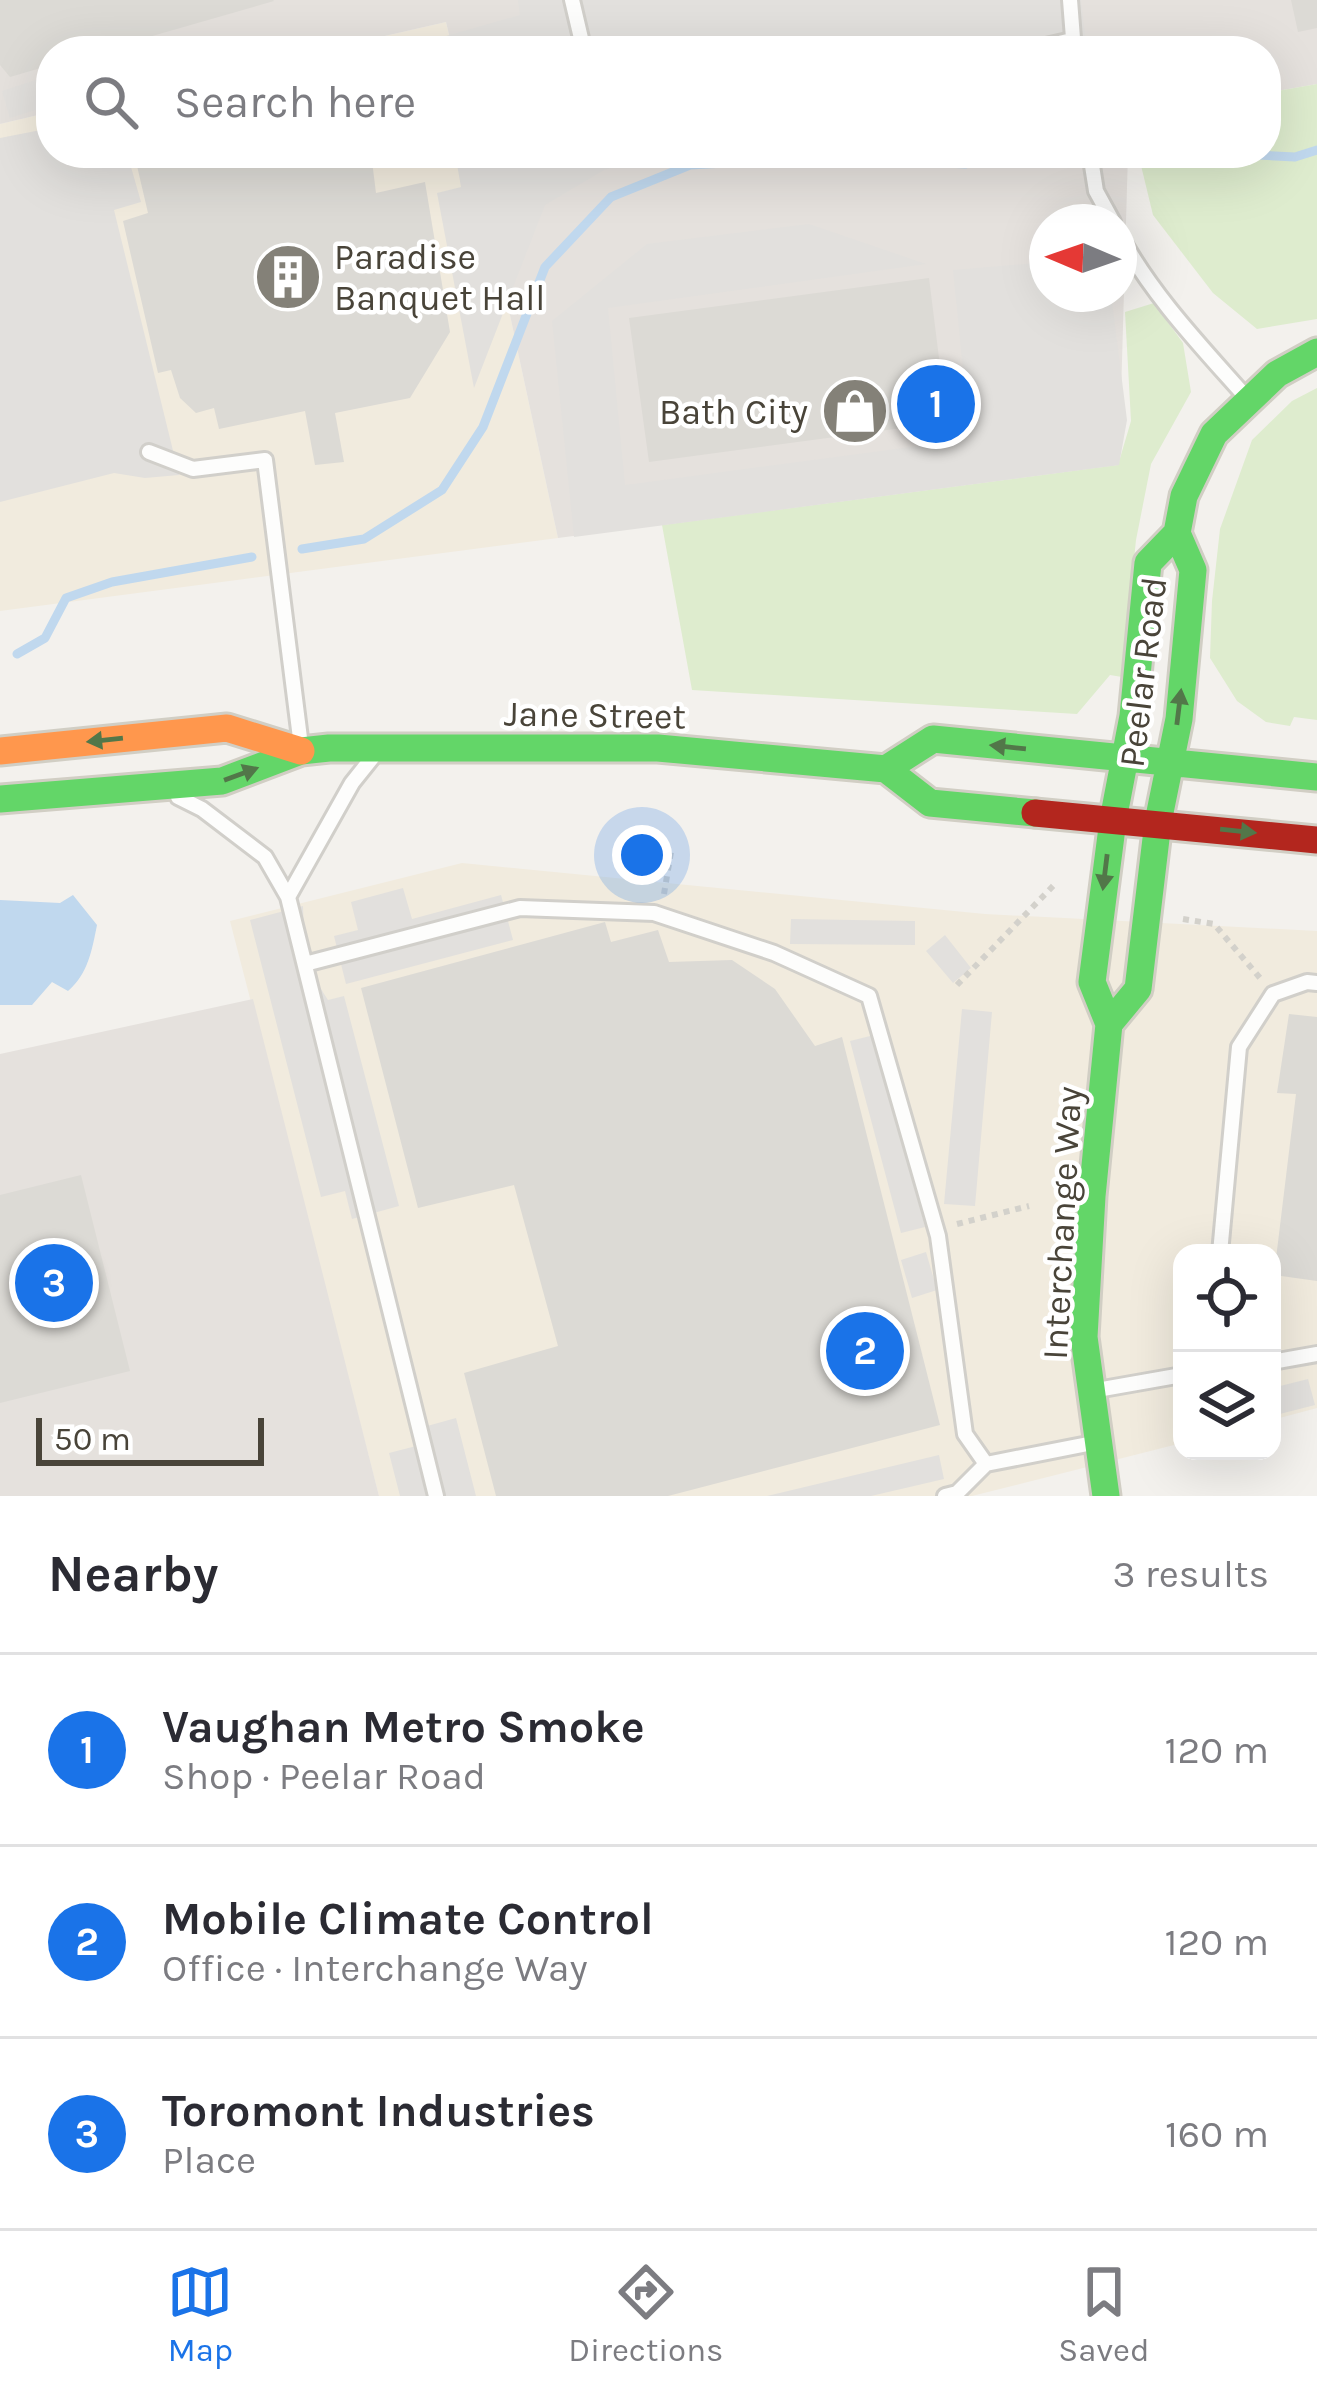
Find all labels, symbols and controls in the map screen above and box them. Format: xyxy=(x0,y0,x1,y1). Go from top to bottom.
search box xyxy=(36,36,1281,168)
icon: search xyxy=(78,69,144,135)
text: Search here xyxy=(174,76,416,128)
north arrow xyxy=(1029,204,1137,312)
place label: Paradise Banquet Hall xyxy=(334,236,545,319)
building icon: Paradise Banquet Hall xyxy=(253,242,323,312)
pin: 1 xyxy=(897,359,975,449)
shop icon: Bath City xyxy=(820,376,890,446)
place label: Bath City xyxy=(659,391,808,433)
street label: Peelar Road xyxy=(1110,575,1175,770)
one-way arrow xyxy=(1170,688,1189,726)
street label: Jane Street xyxy=(504,692,686,738)
one-way arrow xyxy=(85,731,123,750)
one-way arrow xyxy=(989,737,1027,756)
one-way arrow xyxy=(223,763,259,782)
one-way arrow xyxy=(1219,822,1257,841)
your location xyxy=(612,825,672,885)
one-way arrow xyxy=(1096,854,1115,892)
street label: Interchange Way xyxy=(1034,1085,1090,1361)
pin: 3 xyxy=(15,1238,93,1328)
map controls xyxy=(1173,1244,1281,1460)
button: locate xyxy=(1173,1244,1281,1352)
pin: 2 xyxy=(826,1306,904,1396)
button: layers xyxy=(1173,1352,1281,1460)
scale bar xyxy=(36,1412,264,1465)
text: 50 m xyxy=(54,1420,131,1458)
text: Nearby xyxy=(48,1544,218,1604)
text: 3 results xyxy=(1112,1551,1269,1597)
text: Vaughan Metro Smoke xyxy=(162,1701,645,1753)
text: 1 xyxy=(80,1727,94,1773)
text: 120 m xyxy=(1165,1727,1269,1773)
text: Shop · Peelar Road xyxy=(162,1753,486,1799)
text: Mobile Climate Control xyxy=(162,1893,654,1945)
text: 2 xyxy=(75,1919,99,1965)
text: 120 m xyxy=(1165,1919,1269,1965)
text: Office · Interchange Way xyxy=(162,1945,588,1991)
text: Toromont Industries xyxy=(162,2085,595,2137)
text: 3 xyxy=(75,2111,99,2157)
text: 160 m xyxy=(1165,2111,1269,2157)
text: Place xyxy=(162,2137,256,2183)
tab: Map xyxy=(167,2259,233,2369)
tab: Directions xyxy=(568,2259,723,2369)
tab: Saved xyxy=(1058,2259,1150,2369)

